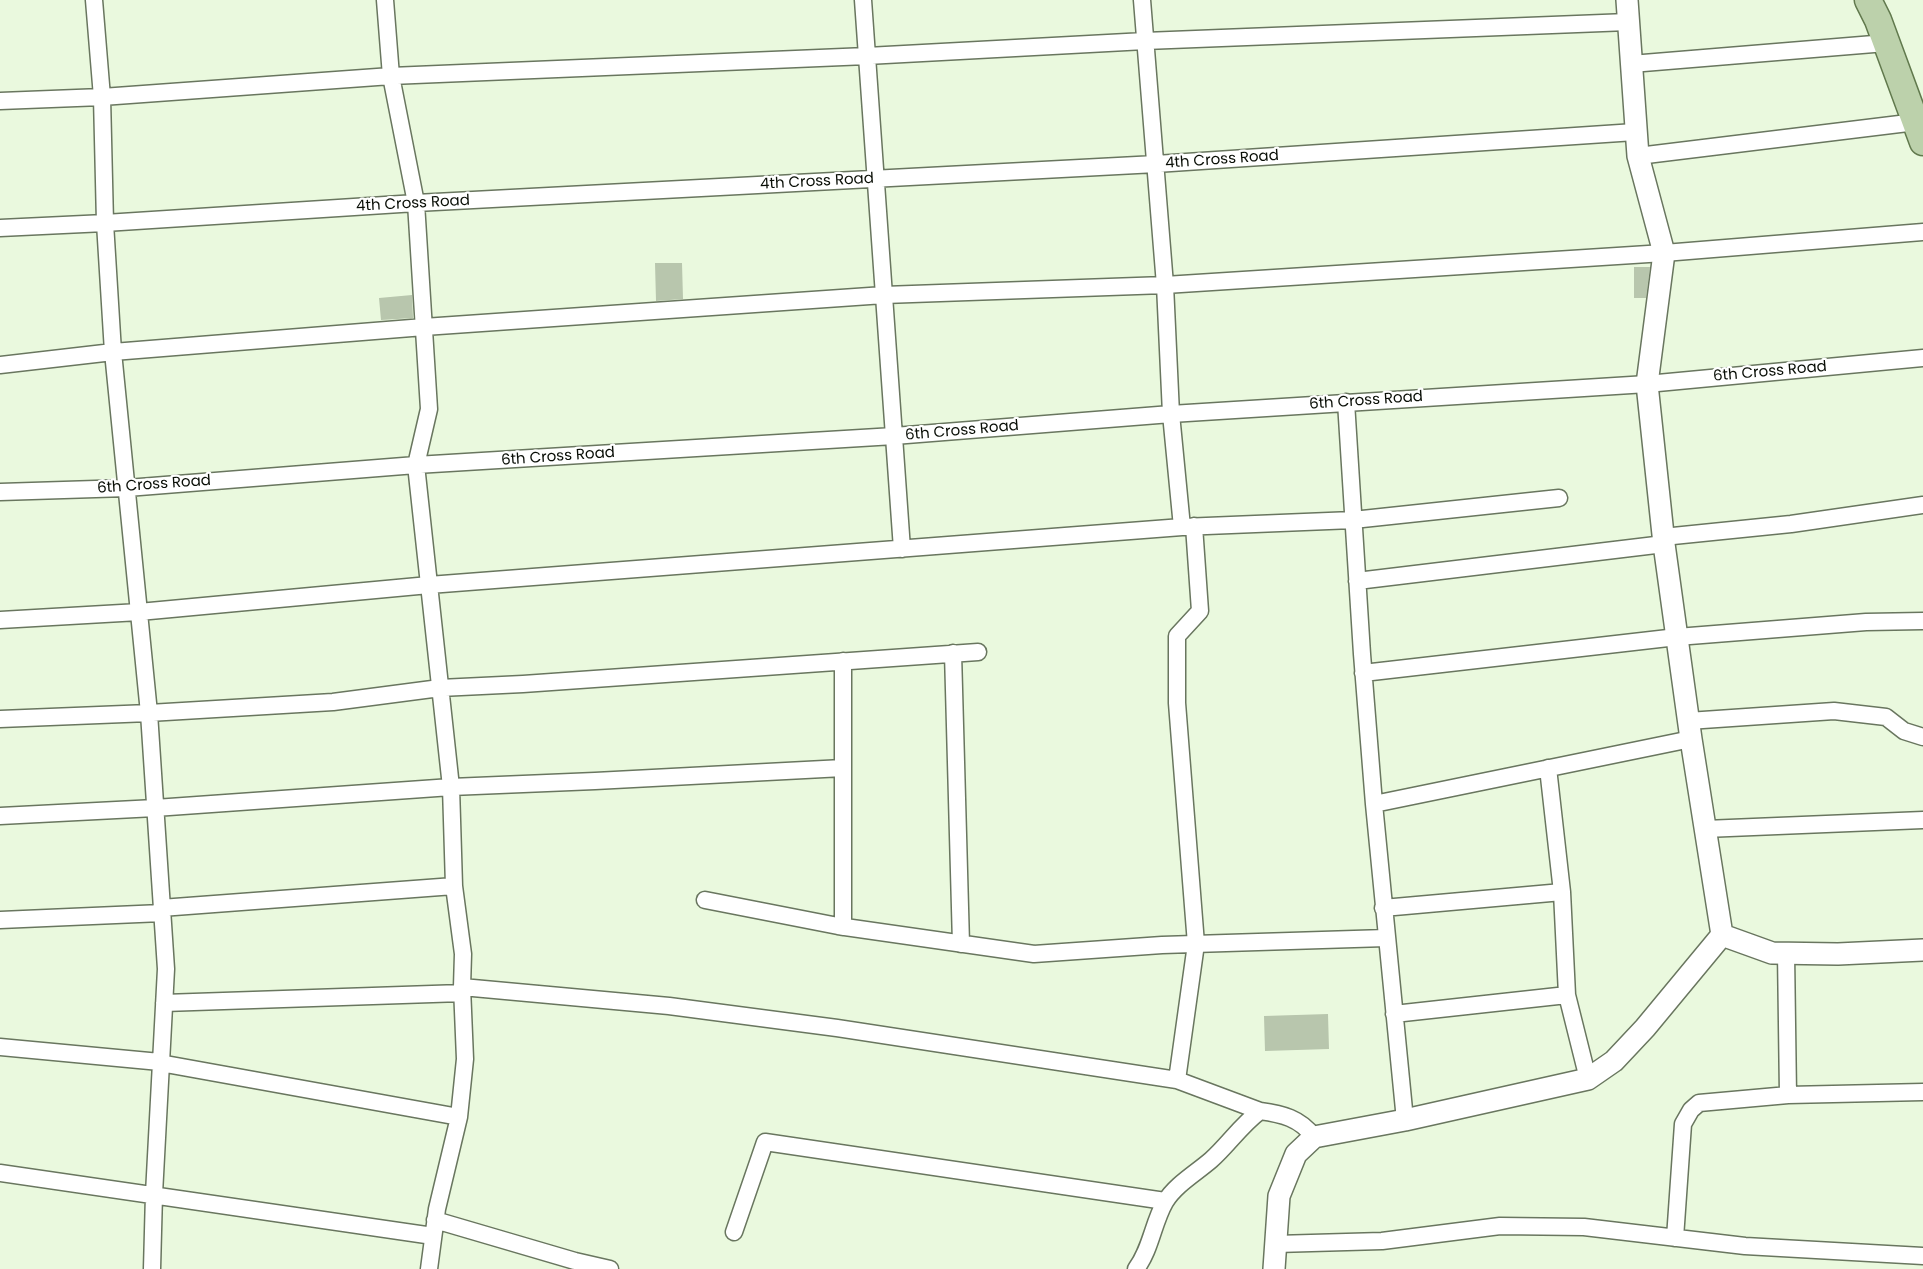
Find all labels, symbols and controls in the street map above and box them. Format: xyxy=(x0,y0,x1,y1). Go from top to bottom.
street label: 4th Cross Road xyxy=(1165,147,1279,173)
street label: 4th Cross Road xyxy=(760,170,874,194)
street label: 4th Cross Road xyxy=(356,192,470,216)
street label: 6th Cross Road xyxy=(1712,358,1828,386)
street label: 6th Cross Road xyxy=(1308,388,1424,414)
street label: 6th Cross Road xyxy=(904,417,1020,445)
street label: 6th Cross Road xyxy=(500,444,616,470)
street label: 6th Cross Road xyxy=(96,472,212,498)

